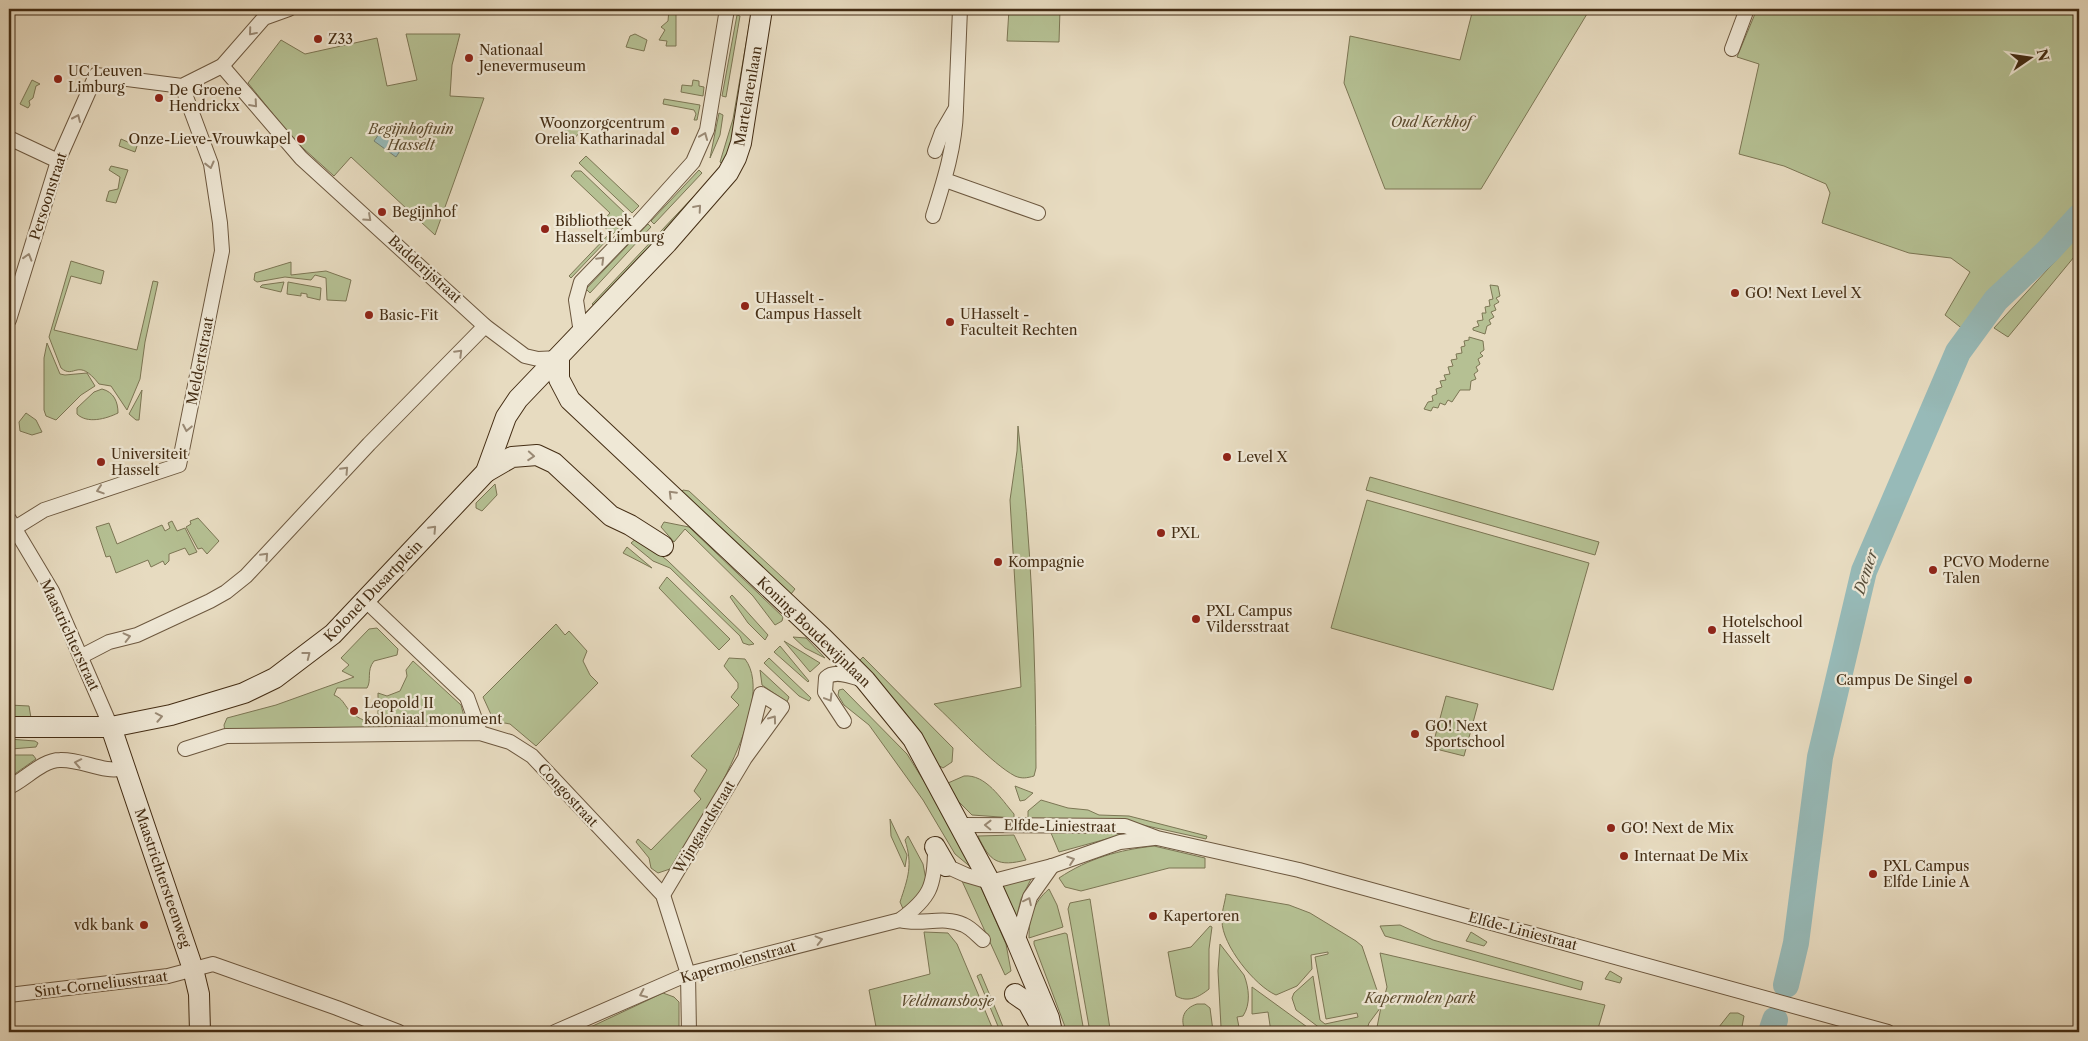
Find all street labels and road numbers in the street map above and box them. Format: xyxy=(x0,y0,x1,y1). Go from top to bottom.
street label: Martelarenlaan xyxy=(730,44,766,148)
street label: Persoonstraat xyxy=(25,150,71,242)
street label: Badderijstraat xyxy=(385,231,466,307)
street label: Meldertstraat xyxy=(183,315,217,407)
street label: Kolonel Dusartplein xyxy=(320,536,426,646)
street label: Koning Boudewijnlaan xyxy=(753,573,875,691)
street label: Maastrichterstraat xyxy=(36,576,104,694)
street label: Congostraat xyxy=(534,759,602,831)
street label: Wijngaardstraat xyxy=(669,777,739,878)
street label: Maastrichtersteenweg xyxy=(131,806,196,951)
street label: Elfde-Liniestraat xyxy=(1004,816,1116,836)
street label: Elfde-Liniestraat xyxy=(1467,908,1580,954)
street label: Kapermolenstraat xyxy=(678,937,798,987)
street label: Sint-Corneliusstraat xyxy=(33,967,169,1001)

